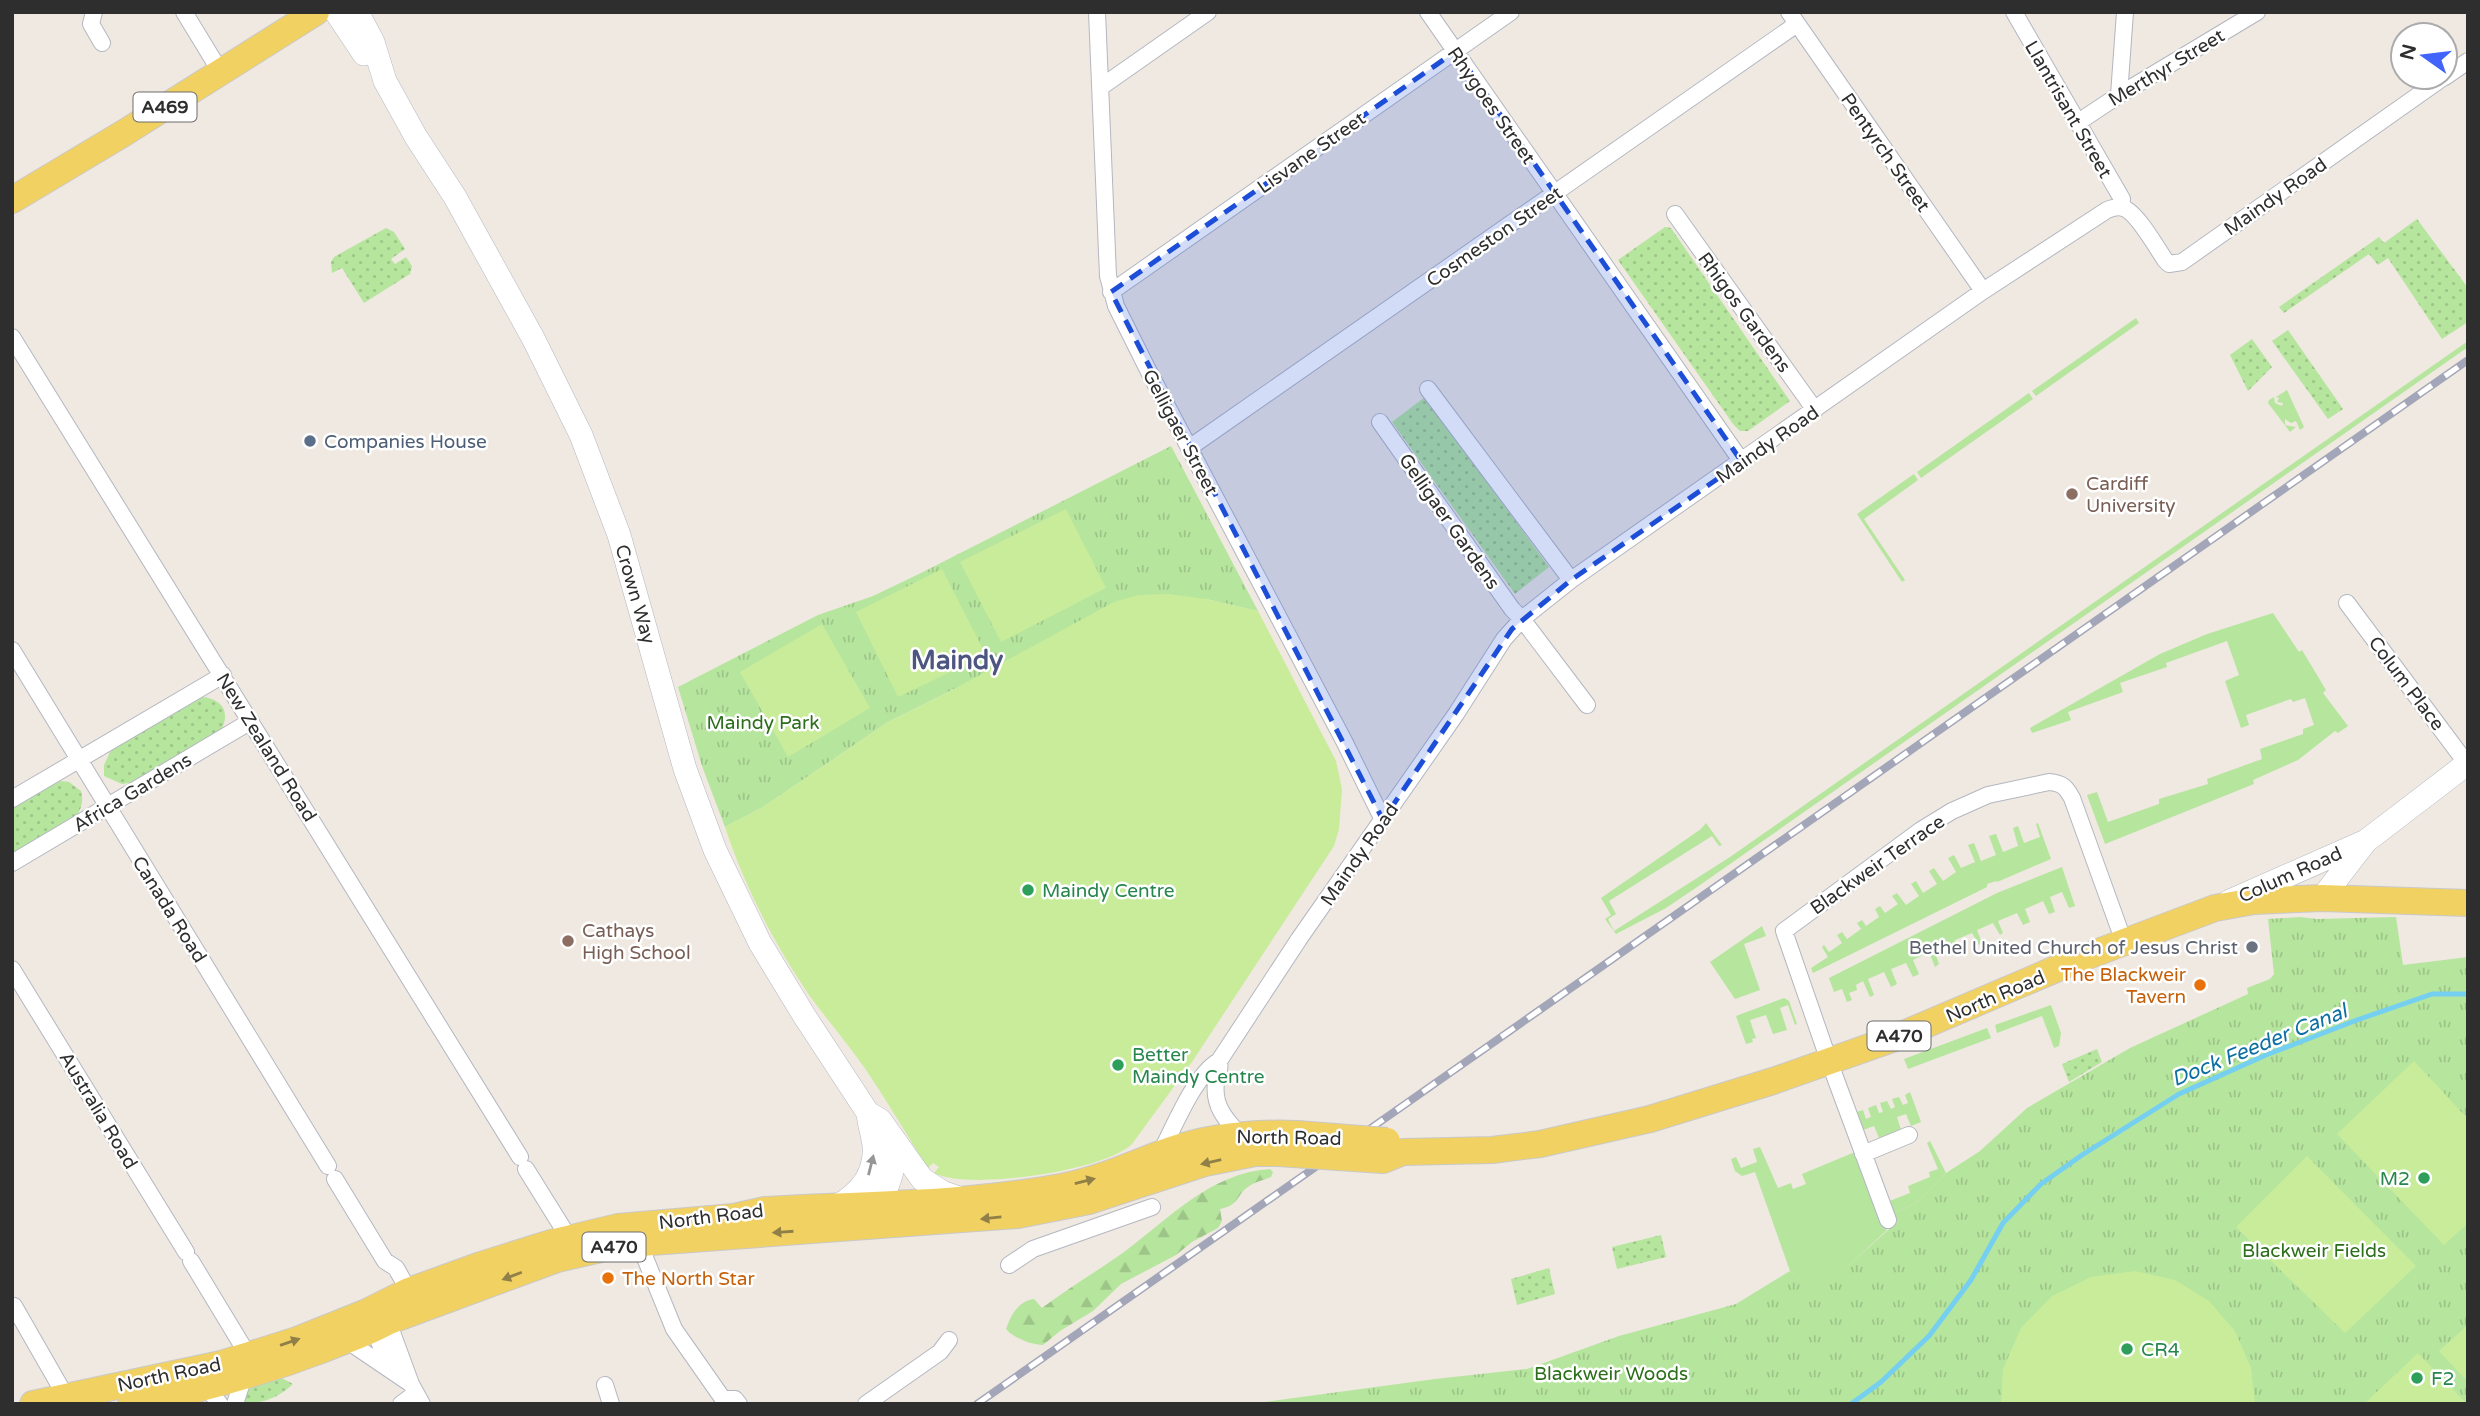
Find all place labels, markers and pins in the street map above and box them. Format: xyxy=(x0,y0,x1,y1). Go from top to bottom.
place label: Companies House xyxy=(324,431,487,453)
marker: Companies House xyxy=(302,433,318,449)
place label: Cardiff University xyxy=(2086,473,2176,517)
marker: Cardiff University xyxy=(2064,486,2080,502)
place label: Maindy Centre xyxy=(1042,880,1174,902)
marker: Maindy Centre xyxy=(1020,882,1036,898)
place label: Cathays High School xyxy=(582,920,691,964)
marker: Cathays High School xyxy=(560,933,576,949)
place label: Bethel United Church of Jesus Christ xyxy=(1909,937,2238,959)
marker: Bethel United Church of Jesus Christ xyxy=(2244,939,2260,955)
place label: The Blackweir Tavern xyxy=(2061,964,2187,1008)
marker: The Blackweir Tavern xyxy=(2192,977,2208,993)
place label: Better Maindy Centre xyxy=(1132,1044,1264,1088)
marker: Better Maindy Centre xyxy=(1110,1057,1126,1073)
place label: M2 xyxy=(2380,1168,2410,1190)
marker: M2 xyxy=(2416,1170,2432,1186)
place label: The North Star xyxy=(622,1268,756,1290)
marker: The North Star xyxy=(600,1270,616,1286)
place label: CR4 xyxy=(2141,1339,2180,1361)
marker: CR4 xyxy=(2119,1341,2135,1357)
place label: F2 xyxy=(2431,1368,2454,1390)
marker: F2 xyxy=(2409,1370,2425,1386)

